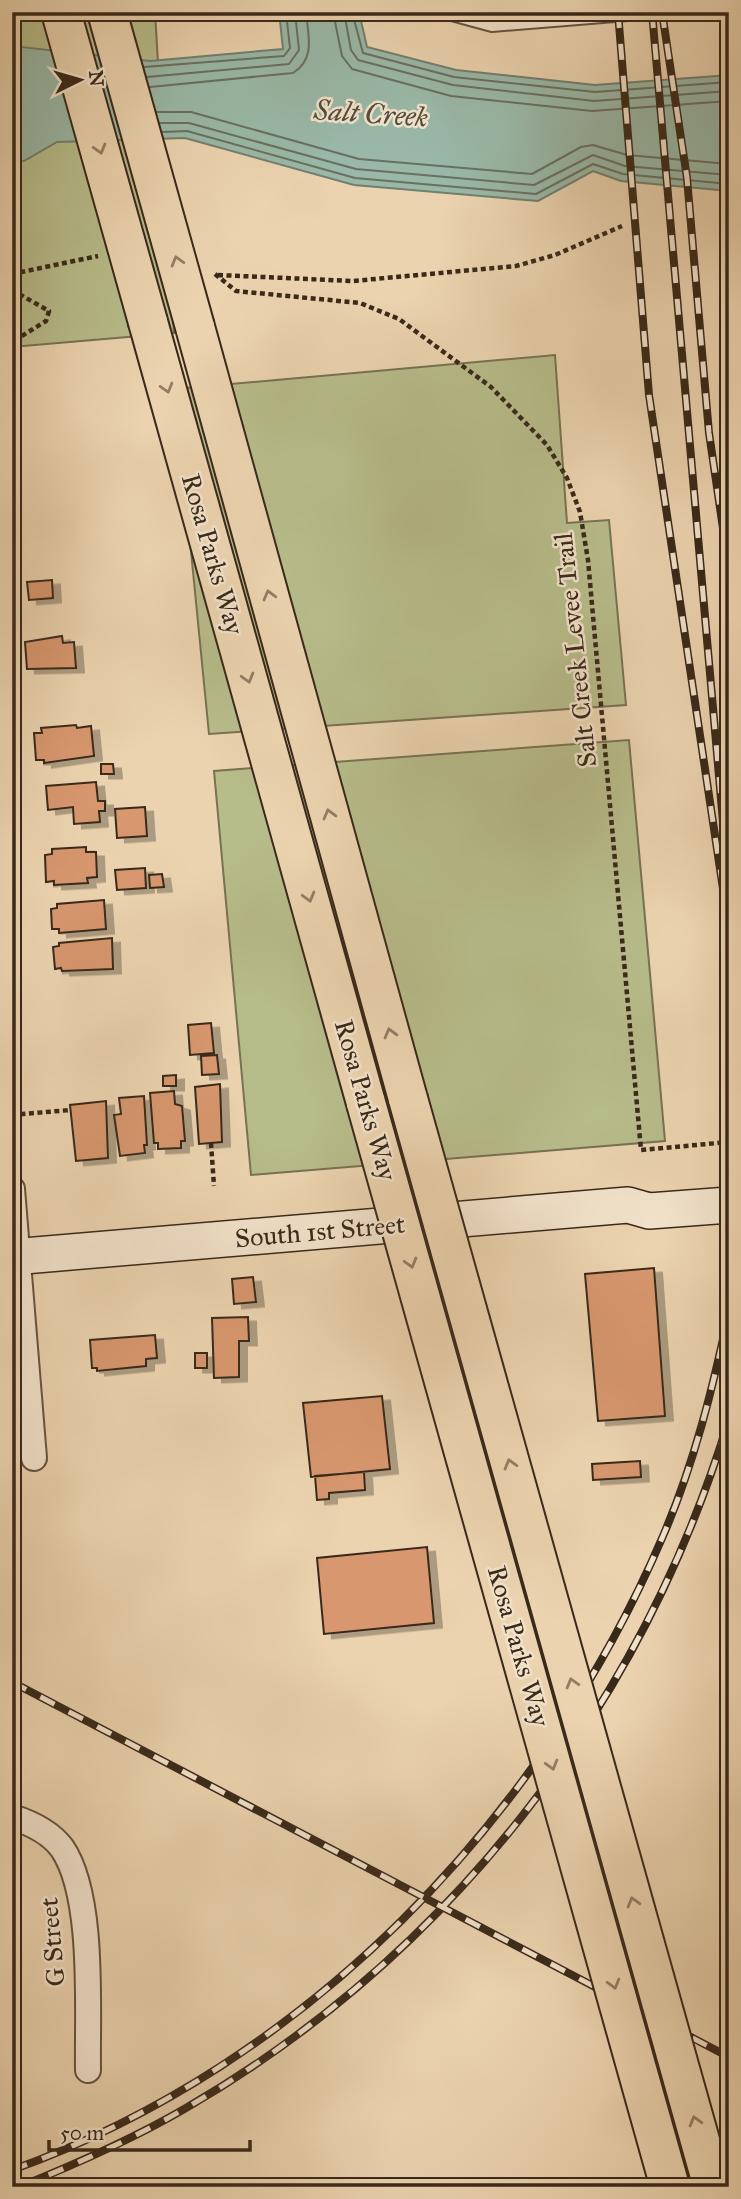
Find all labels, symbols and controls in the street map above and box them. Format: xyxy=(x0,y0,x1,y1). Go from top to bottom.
north arrow xyxy=(46,46,116,116)
text: N xyxy=(84,70,109,88)
water label: Salt Creek xyxy=(312,92,430,135)
one-way arrow xyxy=(91,143,106,155)
one-way arrow xyxy=(170,255,185,267)
one-way arrow xyxy=(158,382,173,394)
street label: Rosa Parks Way xyxy=(175,470,251,639)
street label: Salt Creek Levee Trail xyxy=(547,531,603,769)
one-way arrow xyxy=(263,589,277,601)
one-way arrow xyxy=(239,672,254,684)
one-way arrow xyxy=(323,808,338,820)
one-way arrow xyxy=(301,891,315,903)
street label: Rosa Parks Way xyxy=(328,1016,404,1185)
one-way arrow xyxy=(384,1028,398,1040)
street label: South 1st Street xyxy=(234,1208,406,1254)
one-way arrow xyxy=(403,1257,418,1269)
one-way arrow xyxy=(504,1458,519,1470)
street label: Rosa Parks Way xyxy=(481,1562,557,1731)
one-way arrow xyxy=(565,1677,580,1689)
one-way arrow xyxy=(544,1759,559,1771)
street label: G Street xyxy=(32,1896,72,1988)
one-way arrow xyxy=(627,1896,641,1908)
one-way arrow xyxy=(605,1978,620,1990)
scale bar xyxy=(49,2108,250,2152)
one-way arrow xyxy=(688,2115,703,2127)
text: 50 m xyxy=(60,2120,105,2146)

